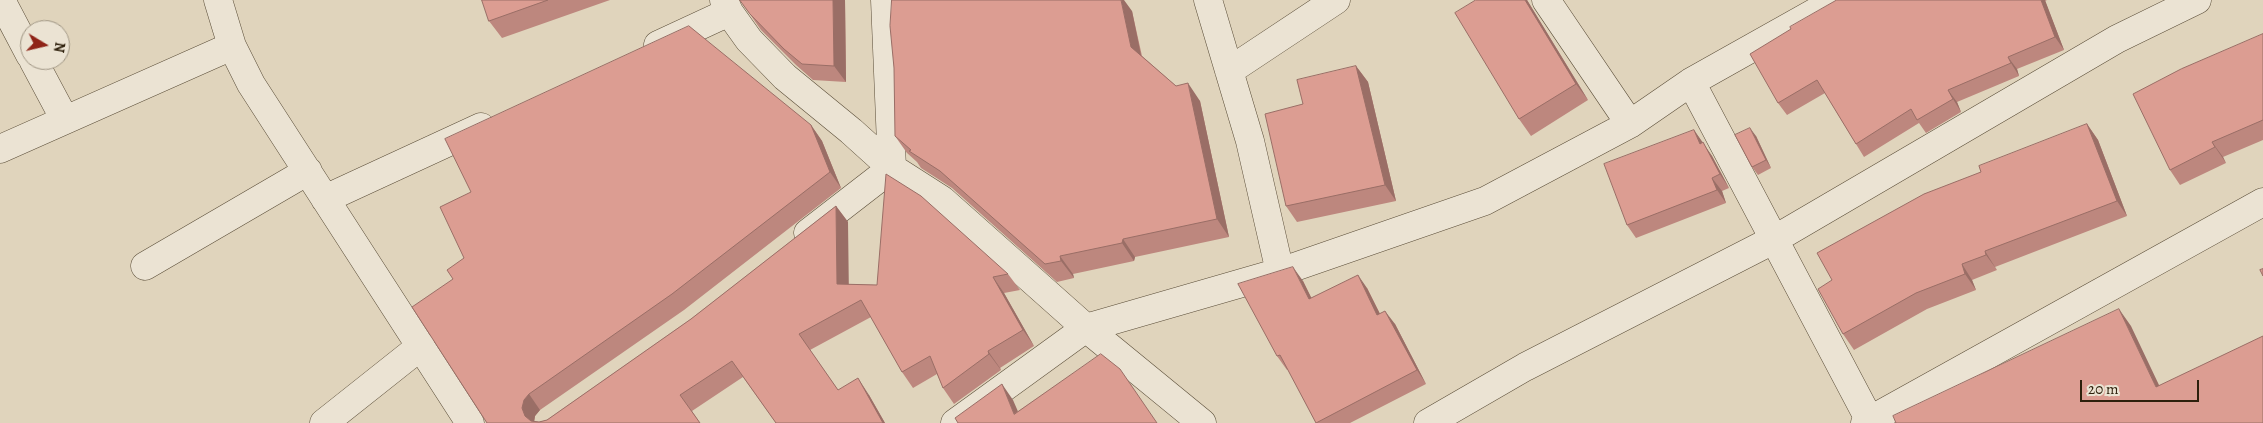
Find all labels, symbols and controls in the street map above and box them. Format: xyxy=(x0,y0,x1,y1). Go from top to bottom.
north arrow xyxy=(20,20,70,70)
text: N xyxy=(49,41,70,54)
scale bar xyxy=(2083,370,2202,402)
text: 20 m xyxy=(2088,379,2119,399)

